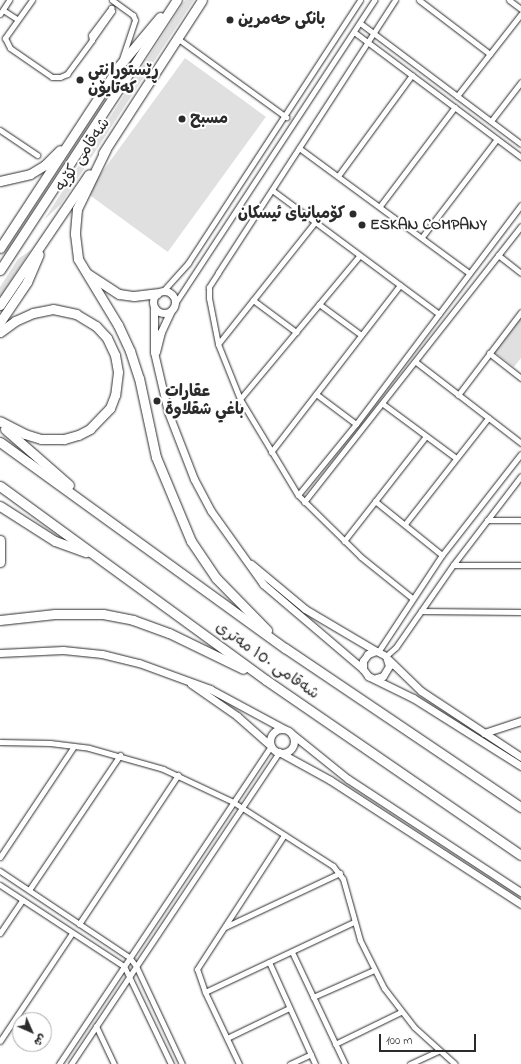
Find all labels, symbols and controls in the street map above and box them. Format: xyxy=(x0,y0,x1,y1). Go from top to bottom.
place label: بانكی حه‌مرین xyxy=(238,10,325,30)
marker: بانكی حه‌مرین xyxy=(225,15,235,25)
place label: ڕێستورانتی کەتایۆن xyxy=(88,61,159,99)
marker: ڕێستورانتی کەتایۆن xyxy=(75,75,85,85)
place label: مسبح xyxy=(190,109,228,129)
marker: مسبح xyxy=(177,114,187,124)
street label: شەقامی کۆیە xyxy=(51,115,115,195)
place label: کۆمپانیای ئیسکان xyxy=(238,204,345,224)
marker: کۆمپانیای ئیسکان xyxy=(348,209,358,219)
place label: ESKAN COMPANY xyxy=(370,215,487,235)
marker: ESKAN COMPANY xyxy=(357,220,367,230)
place label: عقارات باغي شقلاوة xyxy=(165,382,244,420)
marker: عقارات باغي شقلاوة xyxy=(152,396,162,406)
street label: شەقامی ١٥٠ مەتری xyxy=(211,618,323,704)
north arrow xyxy=(12,1012,52,1052)
scale bar xyxy=(381,1026,478,1052)
text: ش xyxy=(30,1030,50,1050)
text: 100 m xyxy=(386,1032,413,1050)

